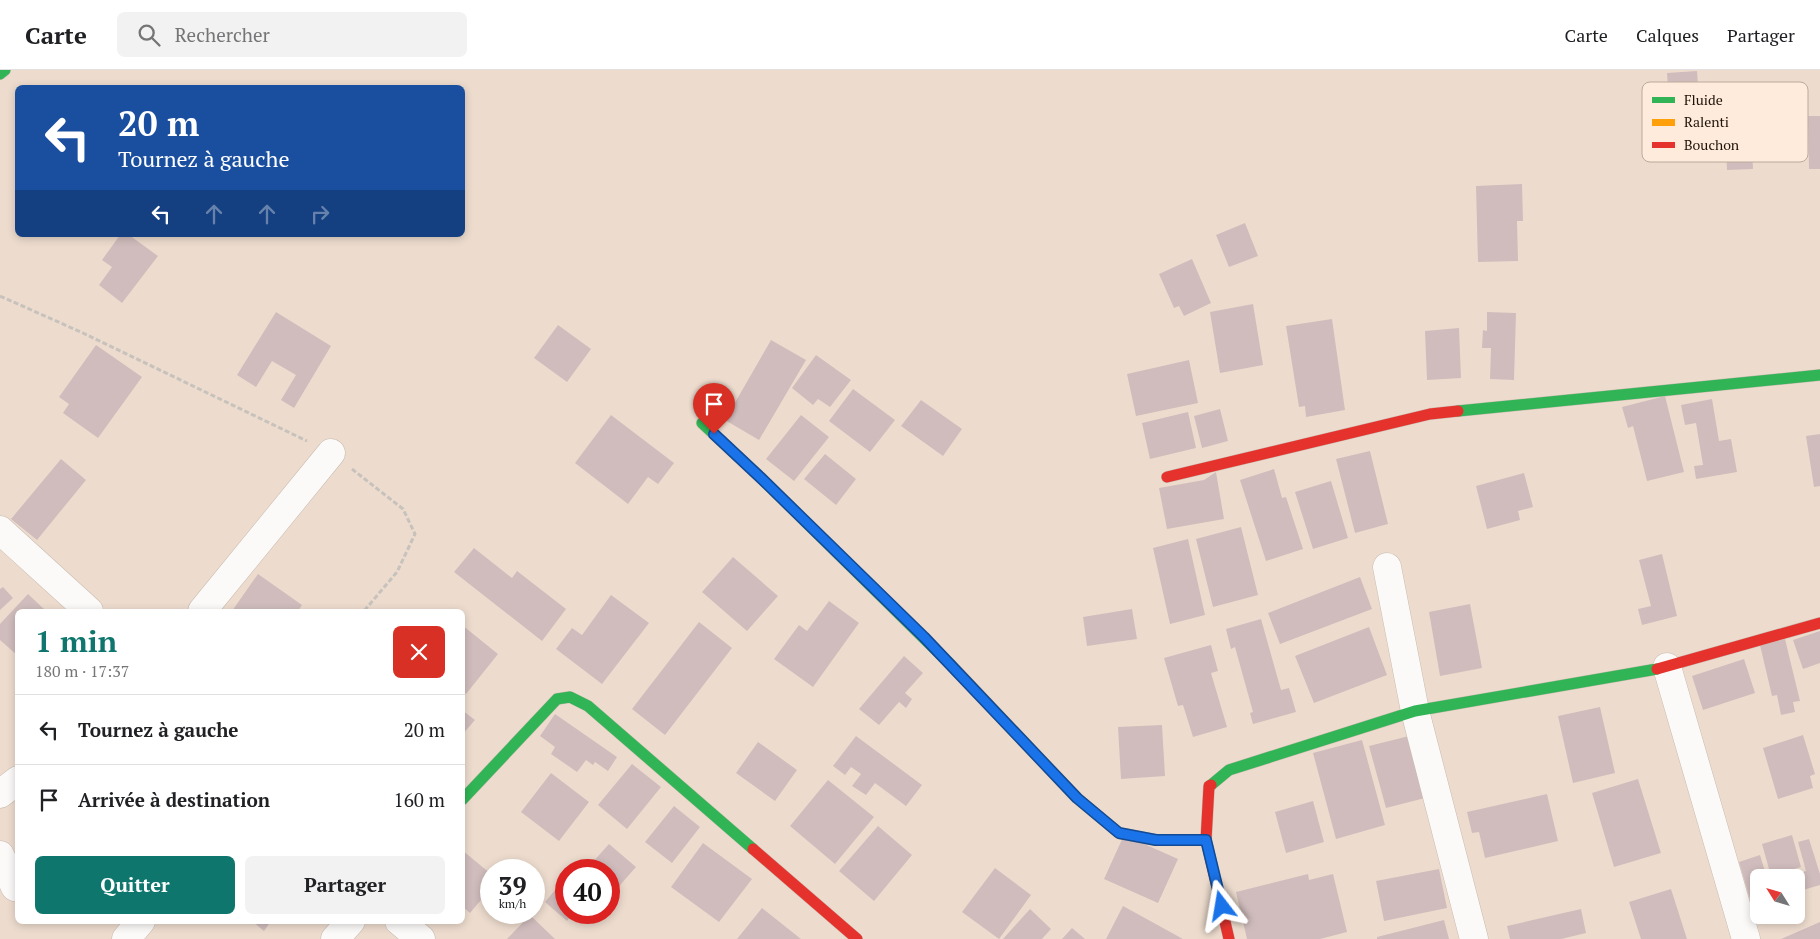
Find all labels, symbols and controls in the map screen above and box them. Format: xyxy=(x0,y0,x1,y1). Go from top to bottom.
search box xyxy=(117,12,467,57)
text: Carte xyxy=(25,19,87,51)
icon: search xyxy=(135,21,163,49)
text: Rechercher xyxy=(175,22,270,47)
text: Carte xyxy=(1565,23,1608,47)
text: Calques xyxy=(1636,23,1699,47)
text: Partager xyxy=(1727,23,1795,47)
legend xyxy=(1642,82,1808,162)
text: Fluide xyxy=(1684,90,1723,109)
text: 20 m xyxy=(118,100,199,146)
icon: left xyxy=(35,105,100,170)
text: Ralenti xyxy=(1684,112,1729,131)
text: Bouchon xyxy=(1684,135,1740,154)
text: Tournez à gauche xyxy=(118,144,289,173)
icon: left xyxy=(147,200,175,228)
icon: ahead xyxy=(200,200,228,228)
icon: ahead xyxy=(253,200,281,228)
icon: right xyxy=(306,200,334,228)
pin xyxy=(693,383,735,434)
icon: arrive xyxy=(700,390,728,418)
text: 1 min xyxy=(35,621,117,661)
button: close xyxy=(393,626,445,678)
text: 180 m · 17:37 xyxy=(35,660,129,682)
icon: left xyxy=(35,716,63,744)
text: Tournez à gauche xyxy=(78,717,239,742)
text: 20 m xyxy=(404,717,445,742)
icon: arrive xyxy=(35,786,63,814)
text: Arrivée à destination xyxy=(78,787,270,812)
text: 160 m xyxy=(394,787,445,812)
button: Quitter xyxy=(35,856,235,914)
button: Partager xyxy=(245,856,445,914)
speed limit sign: 40 xyxy=(555,859,620,924)
text: 39 xyxy=(498,869,527,902)
north arrow xyxy=(1750,869,1805,924)
map controls xyxy=(1750,869,1805,924)
position arrow xyxy=(1195,879,1247,931)
text: km/h xyxy=(499,896,526,911)

